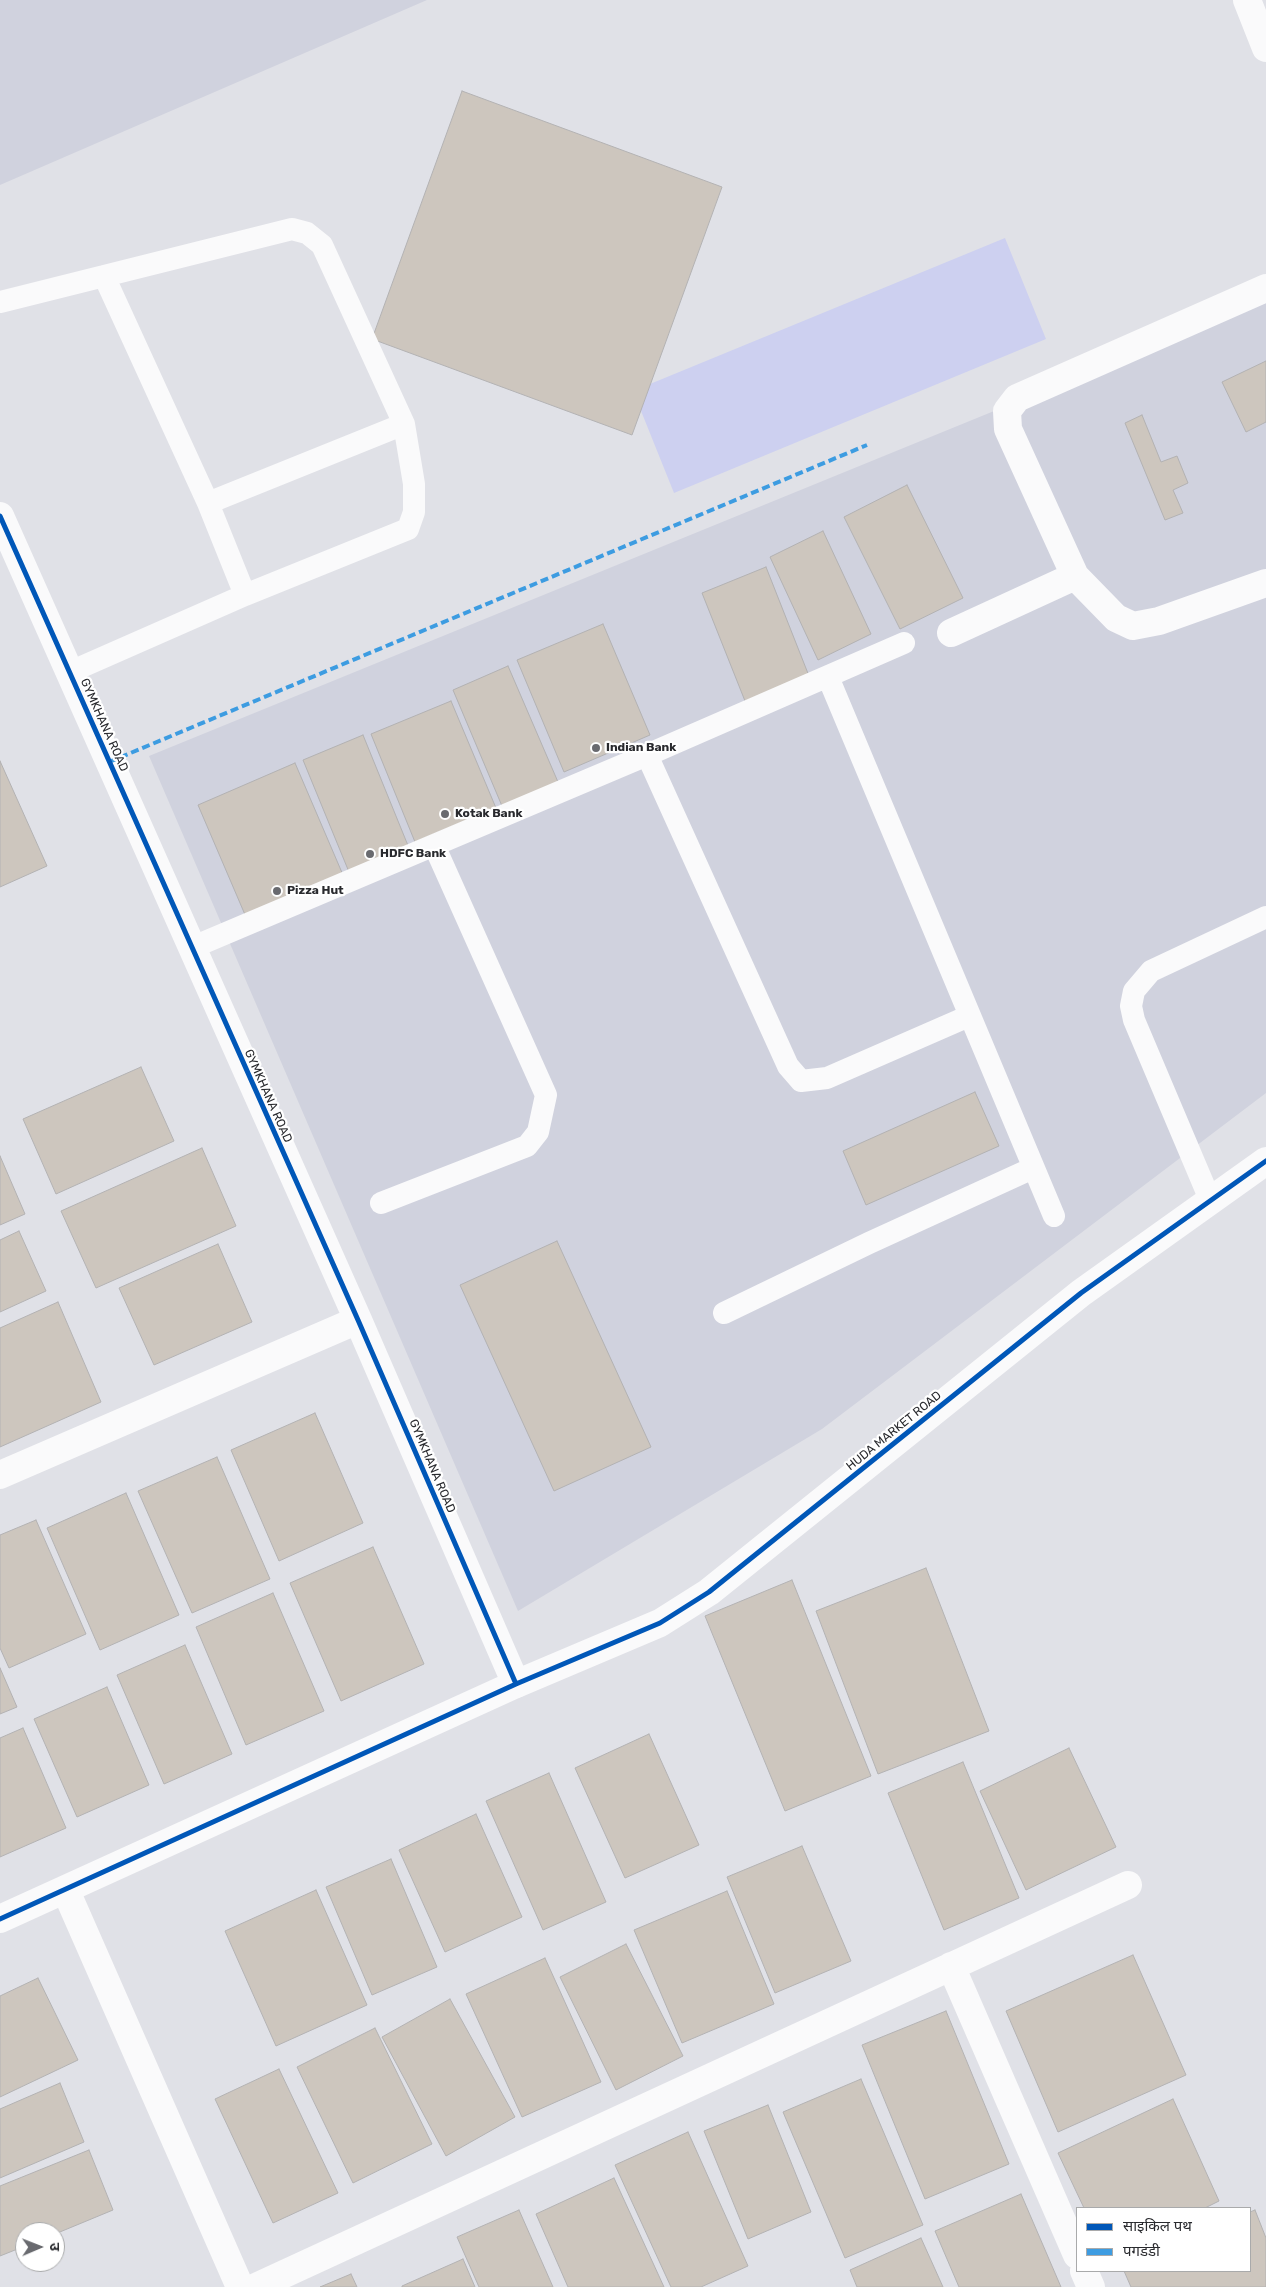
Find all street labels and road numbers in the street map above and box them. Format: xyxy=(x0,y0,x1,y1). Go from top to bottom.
street label: GYMKHANA ROAD xyxy=(77,676,131,774)
street label: GYMKHANA ROAD xyxy=(241,1047,295,1145)
street label: HUDA MARKET ROAD xyxy=(844,1388,944,1474)
street label: GYMKHANA ROAD xyxy=(406,1417,458,1515)

